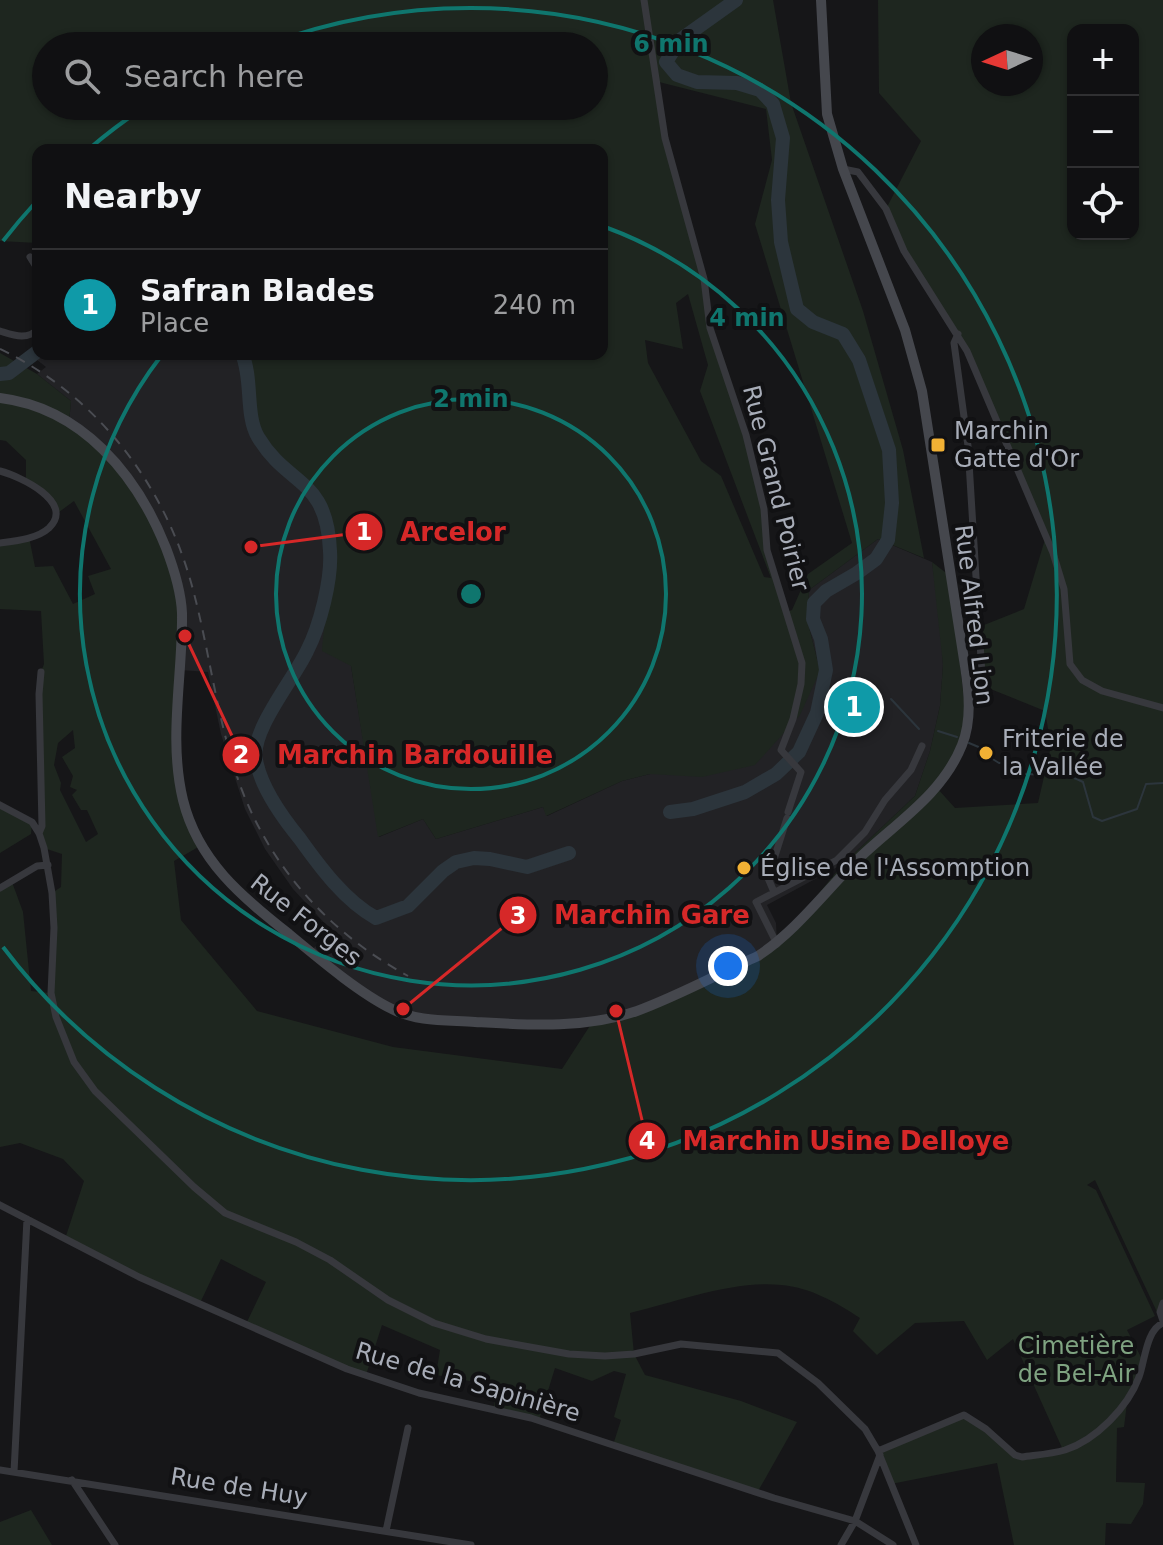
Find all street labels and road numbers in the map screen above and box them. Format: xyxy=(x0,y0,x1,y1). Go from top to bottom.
street label: Rue Grand Poirier xyxy=(737,382,815,594)
street label: Rue Alfred Lion xyxy=(949,523,999,707)
street label: Rue Forges xyxy=(245,868,367,972)
street label: Rue de la Sapinière xyxy=(352,1337,584,1427)
street label: Rue de Huy xyxy=(169,1462,309,1512)

